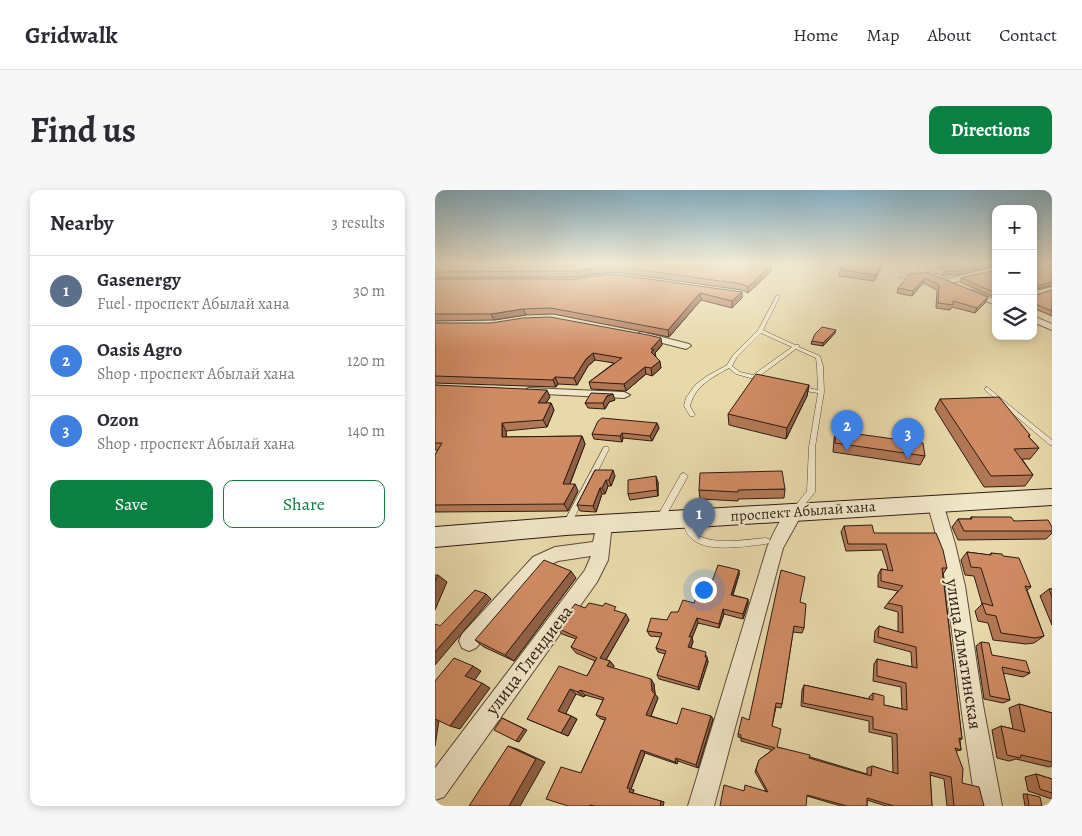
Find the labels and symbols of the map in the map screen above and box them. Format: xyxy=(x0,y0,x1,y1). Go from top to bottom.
pin: 2 xyxy=(831,410,863,451)
pin: 3 xyxy=(892,418,924,459)
street label: проспект Абылай хана xyxy=(730,496,876,526)
pin: 1 xyxy=(683,498,715,539)
street label: улица Алматинская xyxy=(940,576,988,731)
your location xyxy=(691,577,717,603)
street label: улица Тлендиева xyxy=(479,600,579,720)

